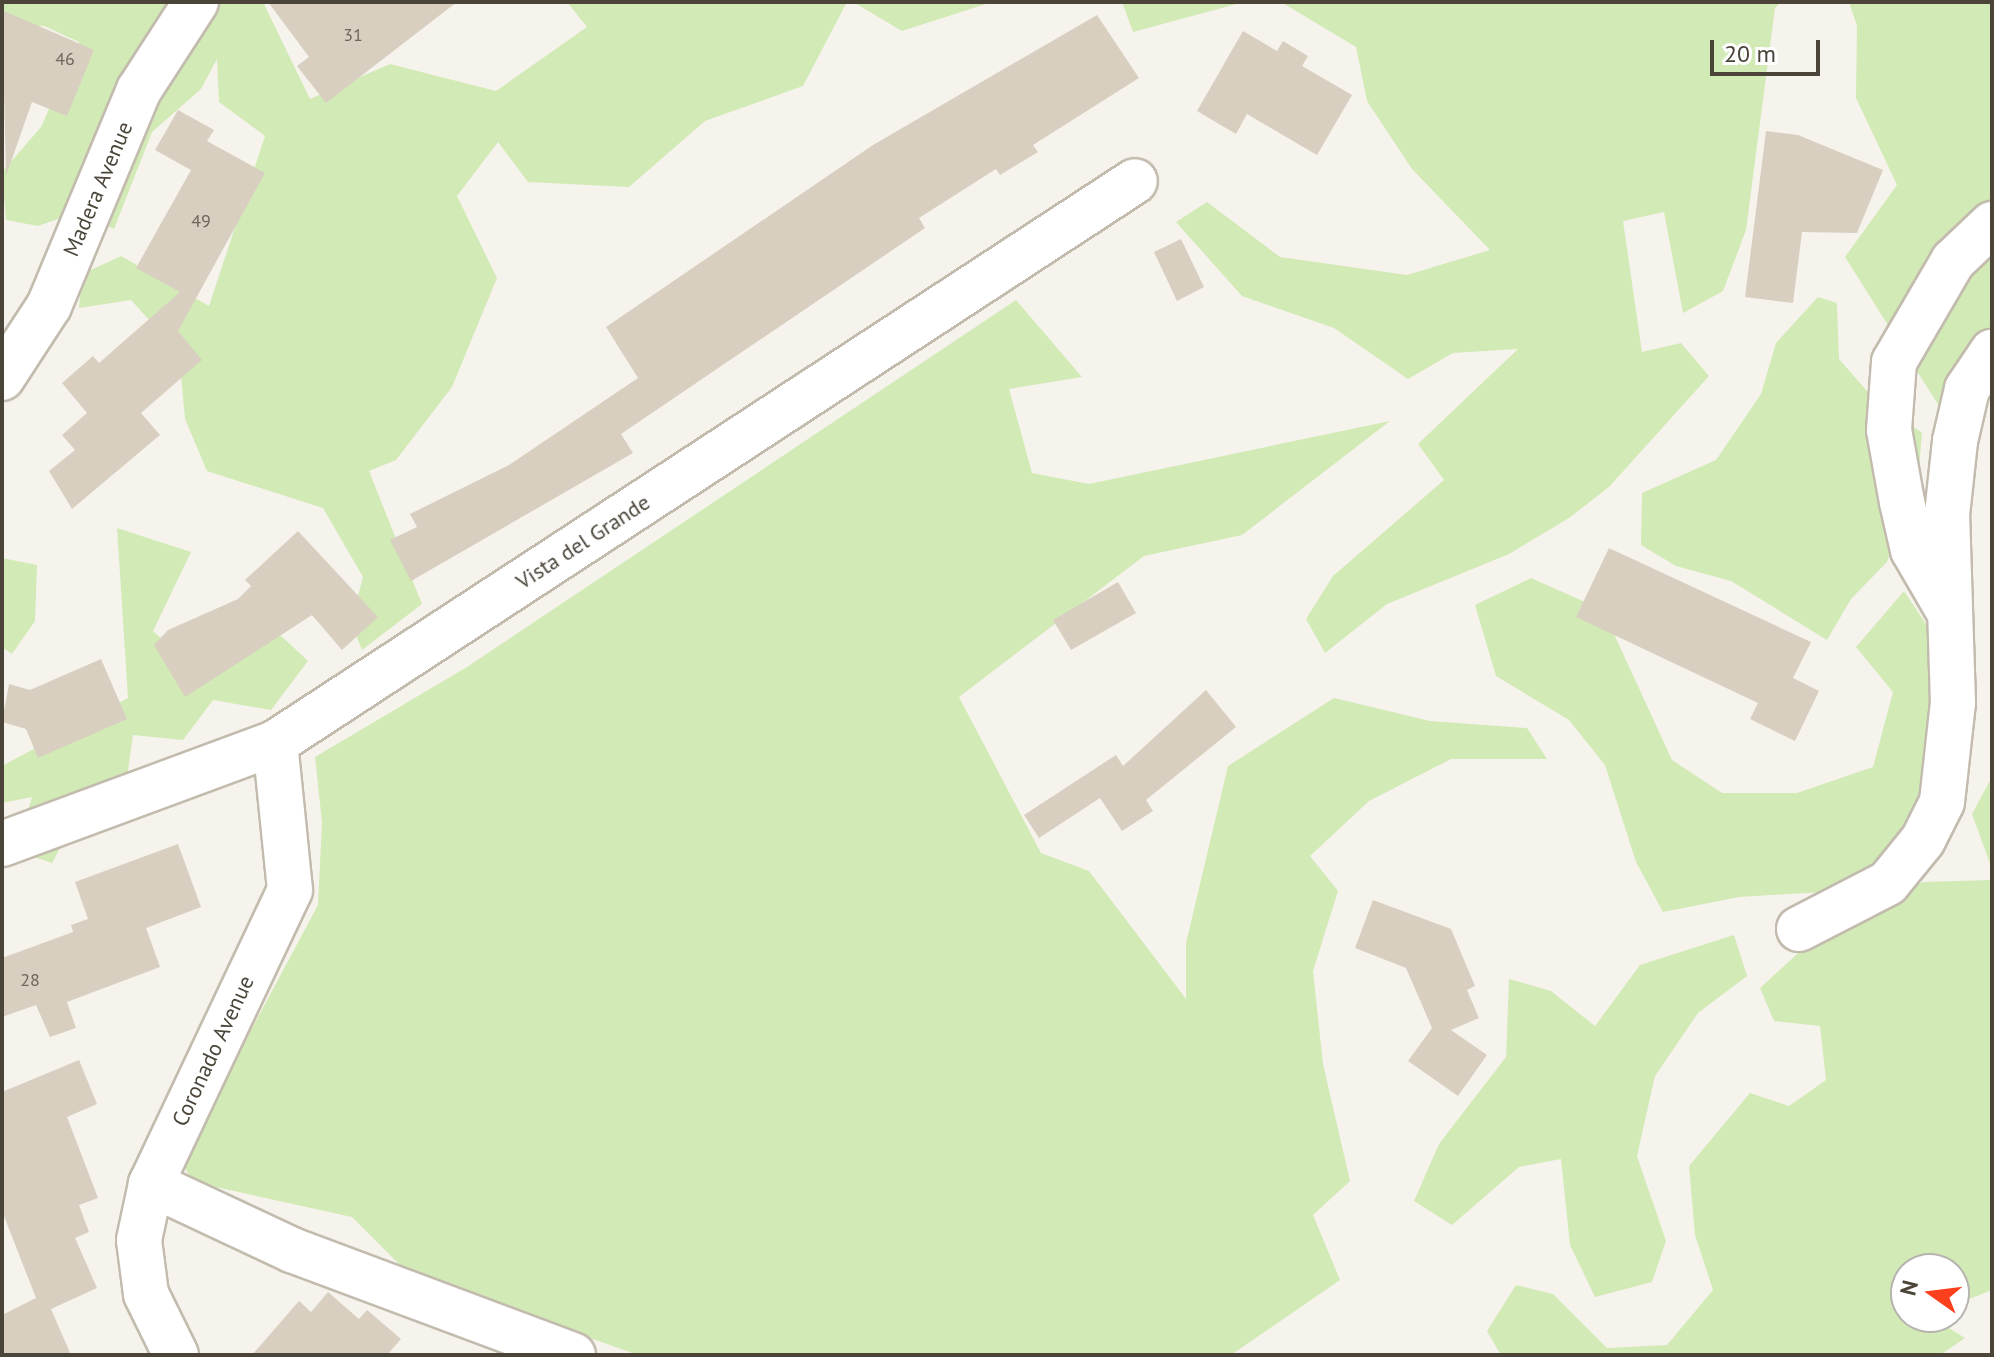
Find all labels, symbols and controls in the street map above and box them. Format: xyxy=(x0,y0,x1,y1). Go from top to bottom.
house number: 31 xyxy=(343,24,363,46)
scale bar xyxy=(1714,24,1824,74)
text: 20 m xyxy=(1724,38,1776,69)
house number: 46 xyxy=(55,48,75,70)
street label: Madera Avenue xyxy=(58,117,138,261)
house number: 49 xyxy=(191,210,211,232)
street label: Vista del Grande xyxy=(511,489,655,595)
house number: 28 xyxy=(20,969,40,991)
street label: Coronado Avenue xyxy=(166,971,260,1131)
north arrow xyxy=(1890,1253,1970,1333)
text: N xyxy=(1893,1277,1924,1298)

